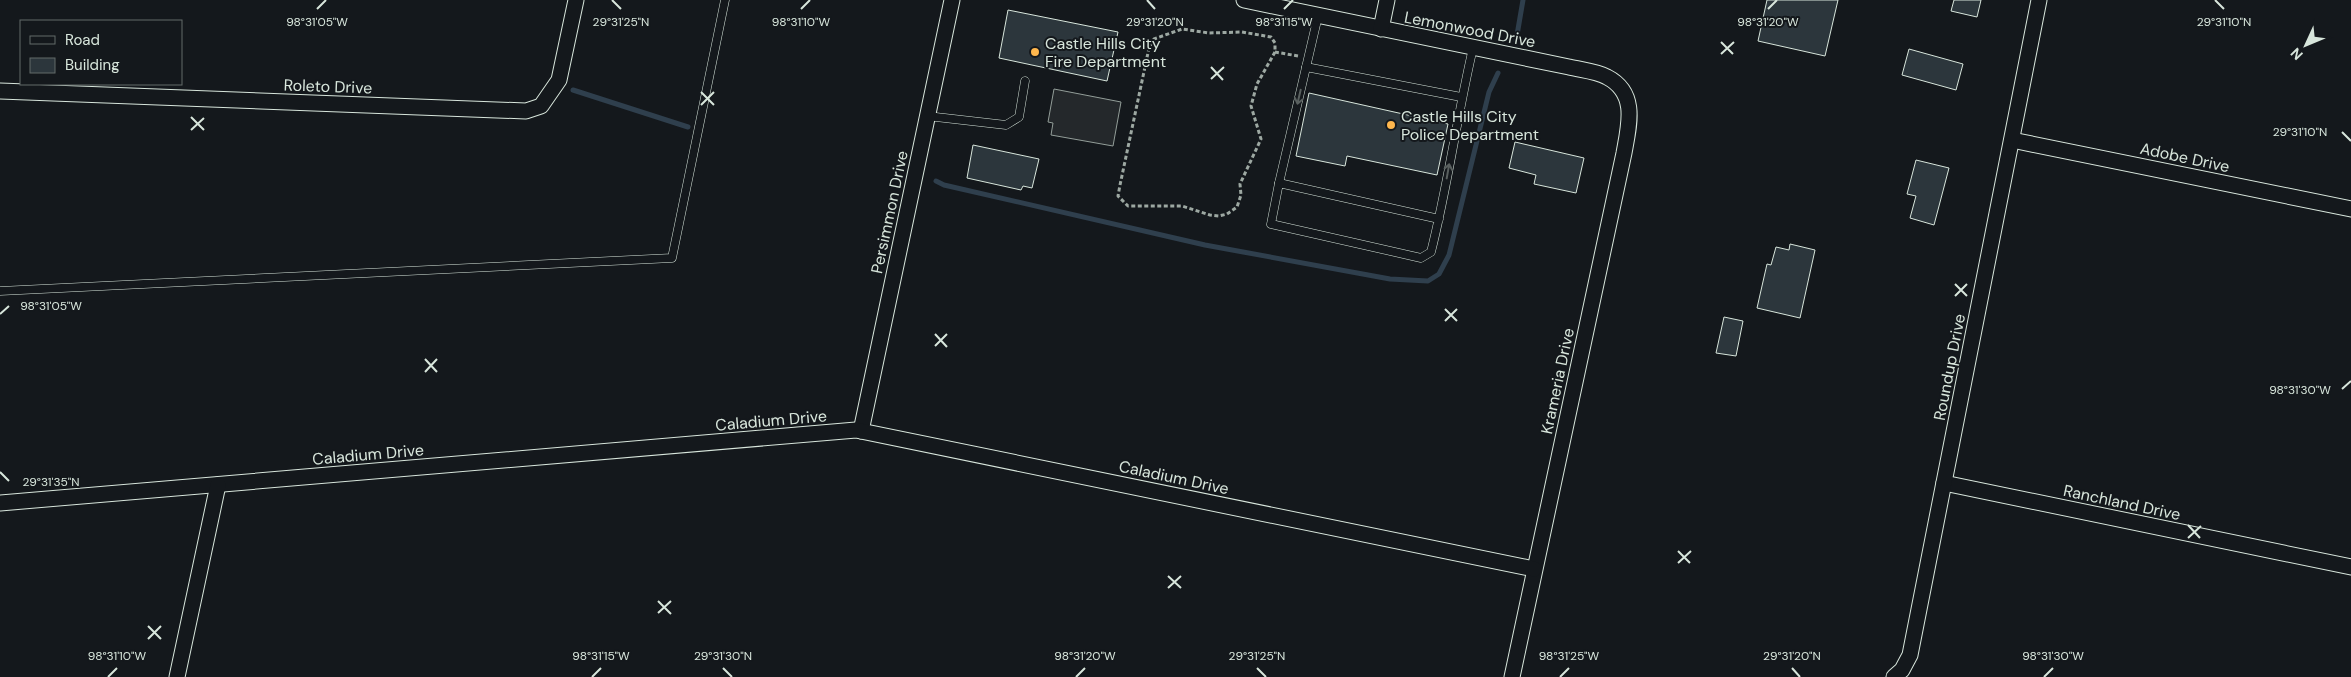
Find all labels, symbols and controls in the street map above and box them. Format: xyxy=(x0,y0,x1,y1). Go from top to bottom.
street label: Lemonwood Drive xyxy=(1403,6,1537,53)
text: 98°31'05"W xyxy=(286,14,348,30)
text: 29°31'25"N xyxy=(593,14,649,30)
text: 98°31'10"W xyxy=(772,14,831,30)
text: 29°31'20"N xyxy=(1126,14,1184,30)
text: 98°31'15"W xyxy=(1255,14,1313,30)
text: 98°31'20"W xyxy=(1737,14,1799,30)
text: 29°31'10"N xyxy=(2197,14,2251,30)
legend xyxy=(20,20,182,85)
north arrow xyxy=(2281,20,2331,70)
text: Road xyxy=(65,30,100,50)
place label: Castle Hills City Fire Department xyxy=(1045,33,1166,72)
text: N xyxy=(2287,44,2307,64)
marker: Castle Hills City Fire Department xyxy=(1029,46,1041,58)
text: Building xyxy=(65,55,120,75)
street label: Roleto Drive xyxy=(283,74,373,99)
one-way arrow xyxy=(1294,89,1303,105)
place label: Castle Hills City Police Department xyxy=(1401,106,1539,145)
marker: Castle Hills City Police Department xyxy=(1385,119,1397,131)
text: 29°31'10"N xyxy=(2273,124,2327,140)
street label: Adobe Drive xyxy=(2138,138,2232,177)
street label: Persimmon Drive xyxy=(866,149,913,275)
one-way arrow xyxy=(1443,164,1453,180)
text: 98°31'05"W xyxy=(20,298,82,314)
street label: Roundup Drive xyxy=(1929,312,1970,422)
street label: Krameria Drive xyxy=(1536,326,1579,436)
text: 98°31'30"W xyxy=(2269,382,2331,398)
street label: Caladium Drive xyxy=(714,405,828,436)
street label: Caladium Drive xyxy=(311,439,425,470)
street label: Caladium Drive xyxy=(1117,456,1231,499)
text: 29°31'35"N xyxy=(23,474,79,490)
street label: Ranchland Drive xyxy=(2061,480,2182,525)
text: 98°31'10"W xyxy=(88,648,147,664)
text: 98°31'15"W xyxy=(572,648,630,664)
text: 29°31'30"N xyxy=(694,648,752,664)
text: 98°31'20"W xyxy=(1054,648,1116,664)
text: 29°31'25"N xyxy=(1229,648,1285,664)
text: 98°31'25"W xyxy=(1539,648,1600,664)
text: 29°31'20"N xyxy=(1763,648,1821,664)
text: 98°31'30"W xyxy=(2022,648,2084,664)

